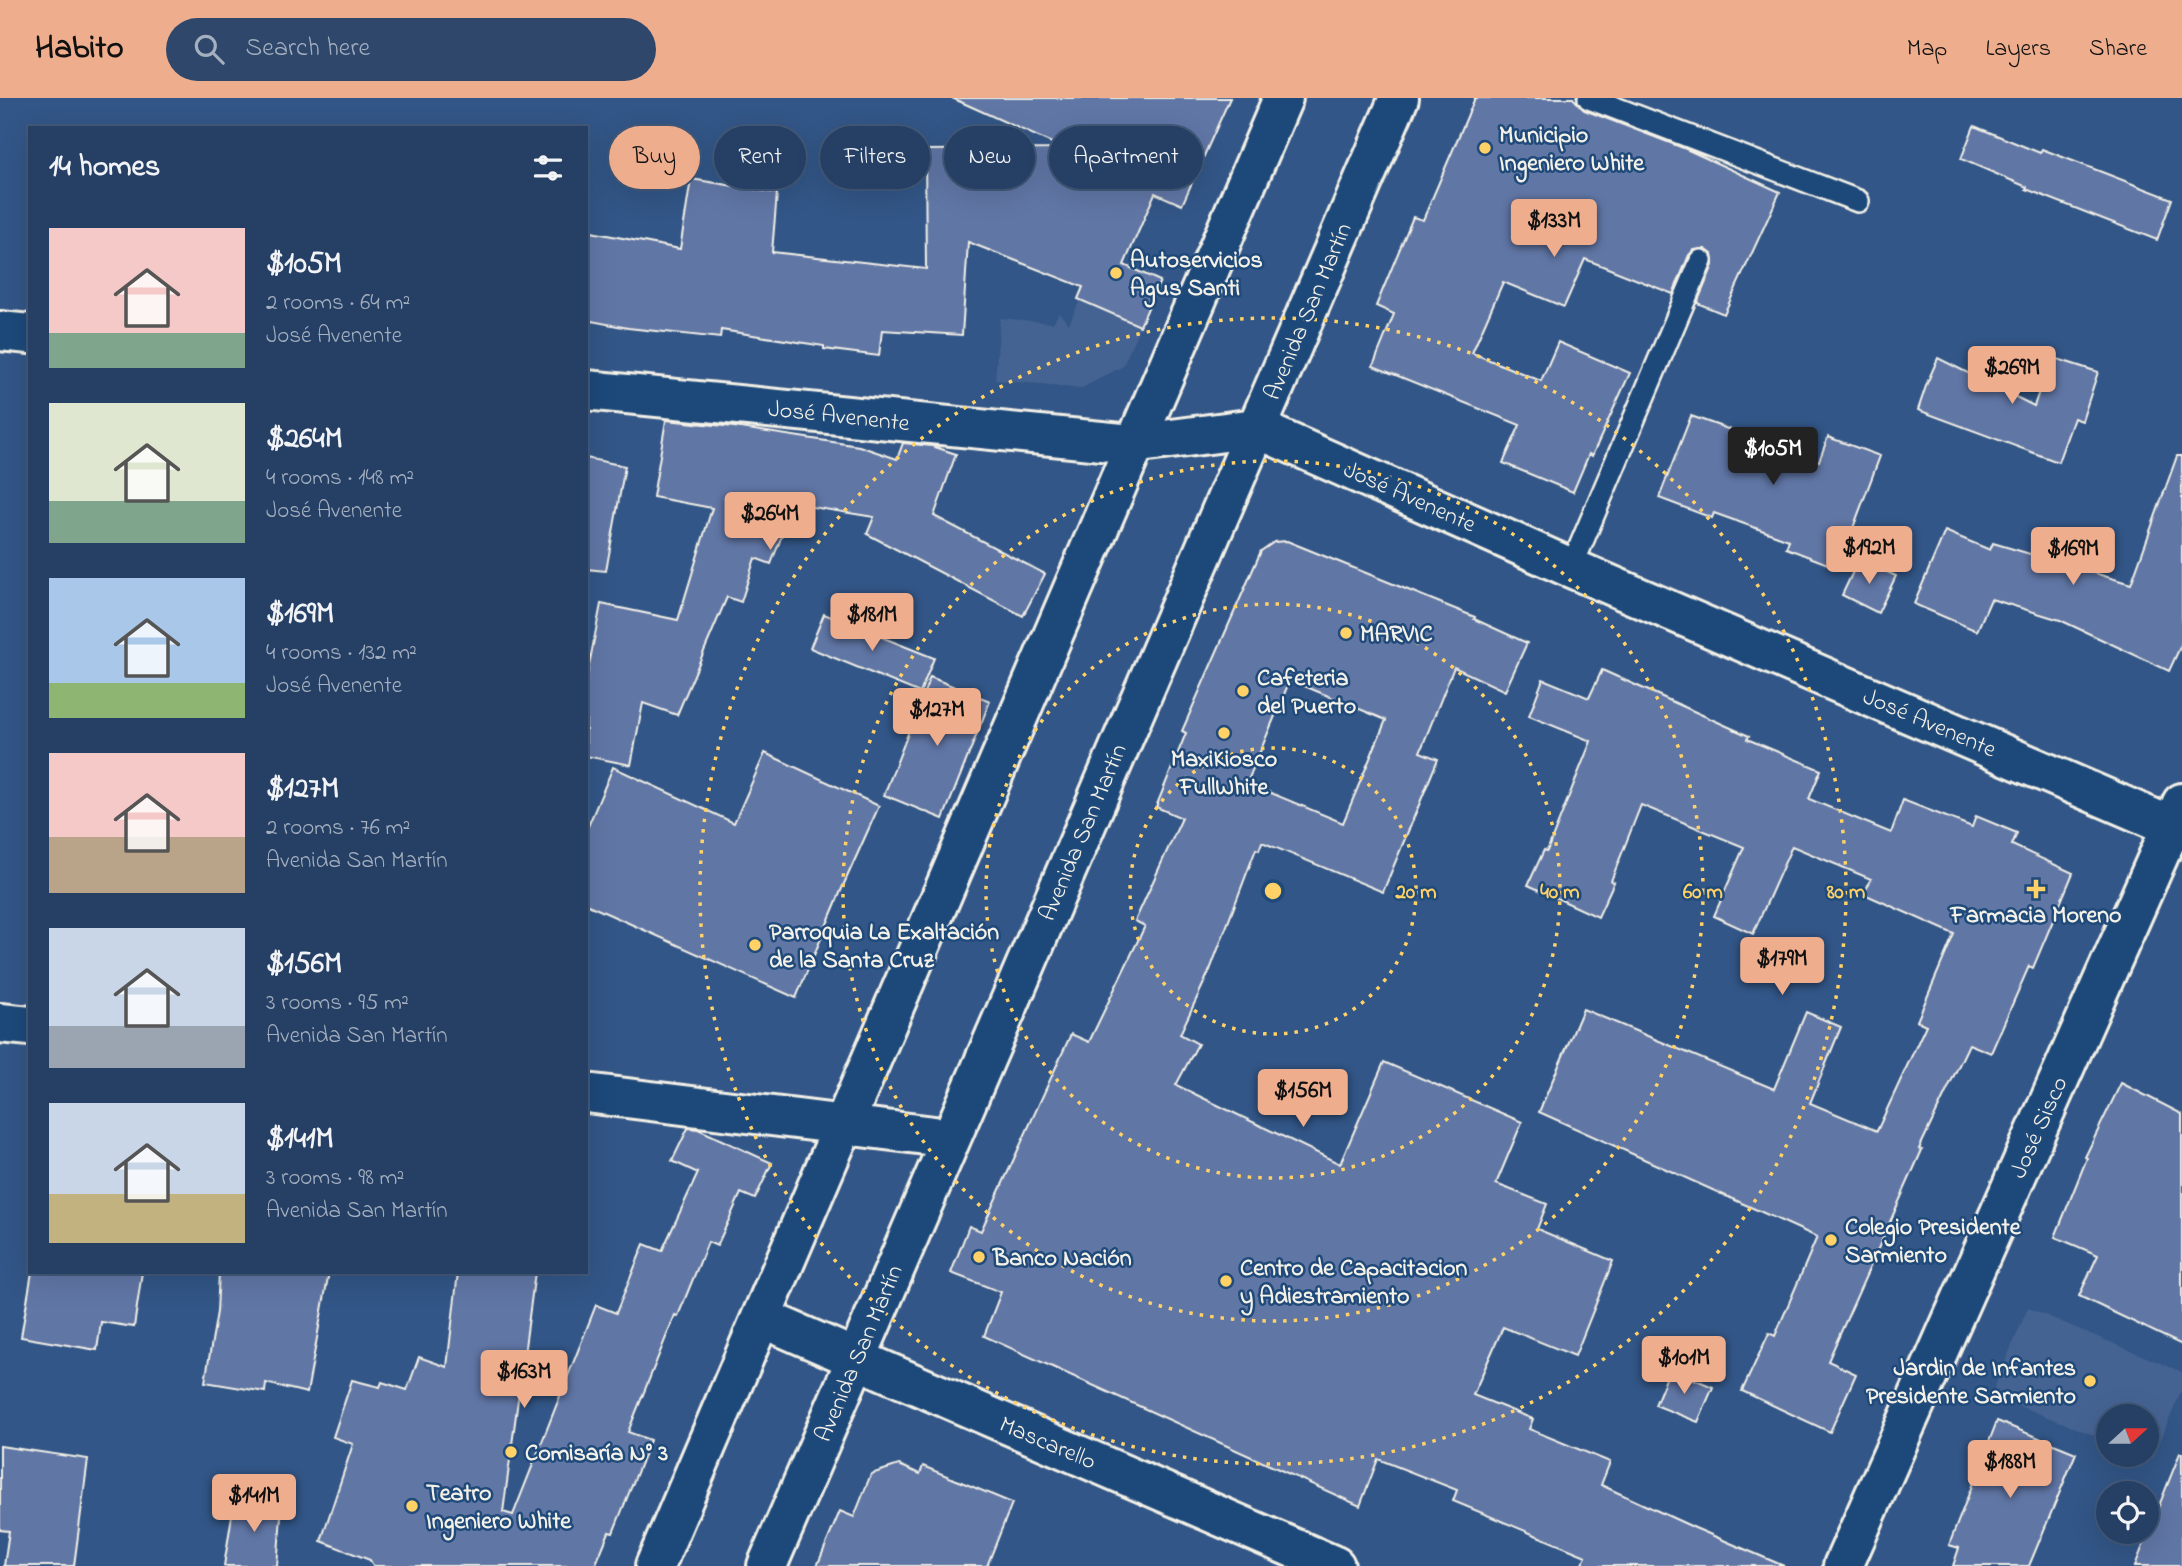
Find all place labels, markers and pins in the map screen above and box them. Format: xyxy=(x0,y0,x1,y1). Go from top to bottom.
place label: Municipio Ingeniero White xyxy=(1499,119,1645,183)
marker: Municipio Ingeniero White xyxy=(1477,140,1493,156)
pin: $133M xyxy=(1505,200,1603,259)
place label: Autoservicios Agus Santi xyxy=(1130,244,1263,308)
marker: Autoservicios Agus Santi xyxy=(1108,265,1124,281)
pin: $269M xyxy=(1963,346,2061,406)
pin: $105M xyxy=(1724,428,1822,487)
pin: $264M xyxy=(721,492,819,552)
pin: $192M xyxy=(1820,526,1918,586)
pin: $169M xyxy=(2024,528,2122,587)
pin: $181M xyxy=(823,594,921,653)
place label: MARVIC xyxy=(1360,618,1433,653)
marker: MARVIC xyxy=(1338,625,1354,641)
place label: Cafeteria del Puerto xyxy=(1257,662,1356,725)
marker: Cafeteria del Puerto xyxy=(1235,683,1251,699)
pin: $127M xyxy=(888,688,986,748)
marker: MaxiKiosco FullWhite xyxy=(1216,725,1232,741)
place label: MaxiKiosco FullWhite xyxy=(1171,743,1277,806)
centre of rings xyxy=(1261,879,1285,903)
marker: Farmacia Moreno xyxy=(2028,881,2044,897)
place label: Farmacia Moreno xyxy=(1949,899,2122,934)
place label: Parroquia La Exaltación de la Santa Cruz xyxy=(769,916,999,979)
marker: Parroquia La Exaltación de la Santa Cruz xyxy=(747,937,763,953)
pin: $179M xyxy=(1733,937,1831,997)
pin: $156M xyxy=(1254,1070,1352,1129)
place label: Colegio Presidente Sarmiento xyxy=(1845,1211,2022,1274)
marker: Colegio Presidente Sarmiento xyxy=(1823,1232,1839,1248)
place label: Banco Nación xyxy=(992,1242,1132,1277)
marker: Banco Nación xyxy=(971,1249,987,1265)
place label: Centro de Capacitacion y Adiestramiento xyxy=(1240,1252,1468,1316)
marker: Centro de Capacitacion y Adiestramiento xyxy=(1218,1273,1234,1289)
pin: $101M xyxy=(1635,1336,1733,1396)
pin: $163M xyxy=(475,1350,573,1410)
place label: Jardin de Infantes Presidente Sarmiento xyxy=(1866,1352,2076,1415)
marker: Jardin de Infantes Presidente Sarmiento xyxy=(2082,1373,2098,1389)
place label: Comisaría N° 3 xyxy=(525,1437,668,1472)
pin: $188M xyxy=(1961,1440,2059,1500)
marker: Comisaría N° 3 xyxy=(503,1444,519,1460)
pin: $141M xyxy=(205,1474,303,1534)
place label: Teatro Ingeniero White xyxy=(426,1477,572,1541)
marker: Teatro Ingeniero White xyxy=(404,1498,420,1514)

